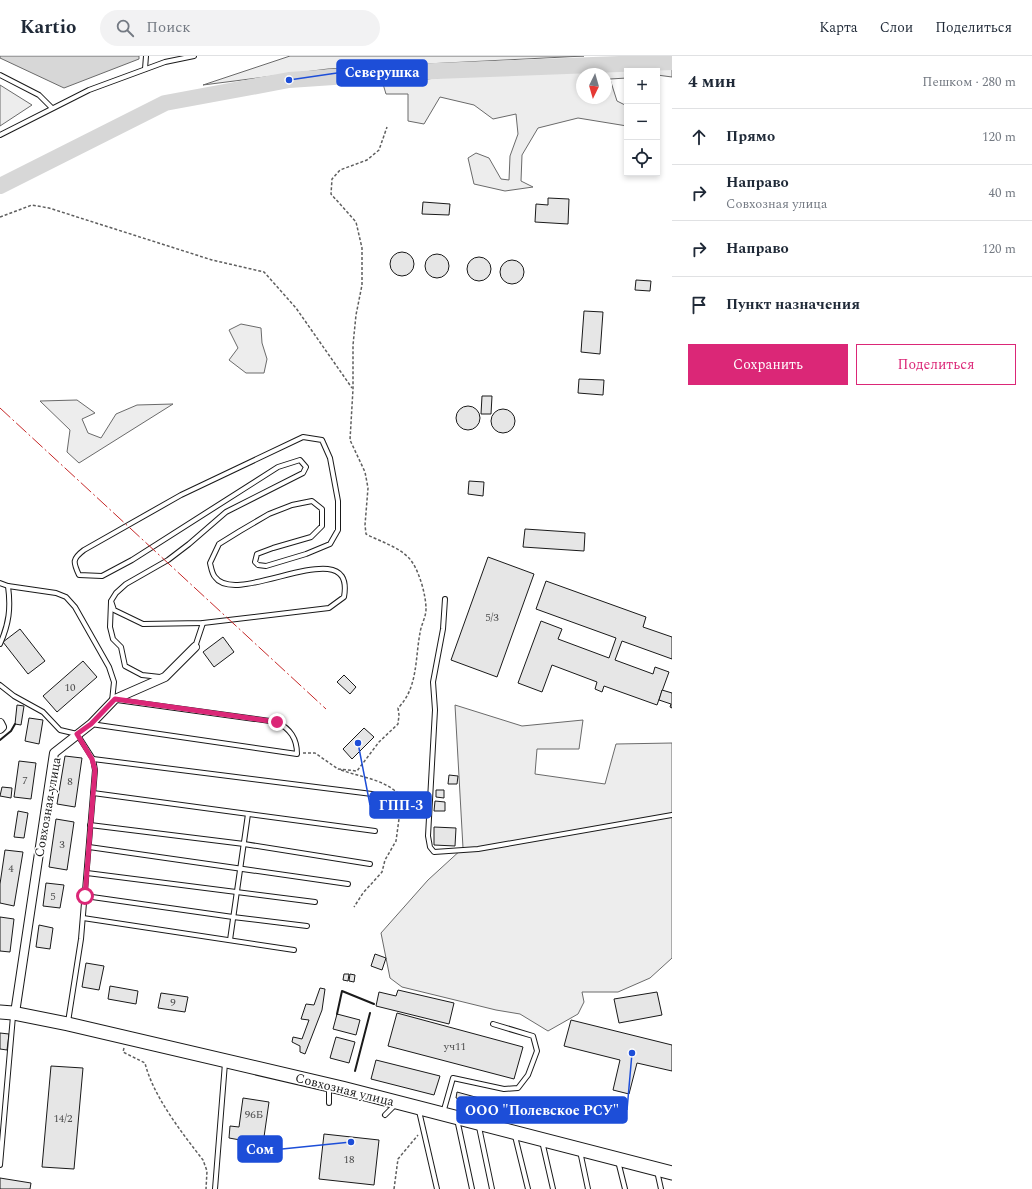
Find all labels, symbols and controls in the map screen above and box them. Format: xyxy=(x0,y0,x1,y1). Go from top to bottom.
search box xyxy=(100,10,380,46)
text: Kartio xyxy=(20,13,76,42)
text: Поиск xyxy=(146,16,191,39)
icon: search xyxy=(114,17,136,39)
text: Карта xyxy=(819,17,858,38)
text: Слои xyxy=(880,17,913,38)
text: Поделиться xyxy=(935,17,1012,38)
callout: Северушка xyxy=(337,60,427,86)
text: Северушка xyxy=(345,62,420,83)
north arrow xyxy=(576,68,612,104)
map controls xyxy=(624,68,660,176)
button: + xyxy=(624,68,660,104)
text: 4 мин xyxy=(688,69,736,95)
text: Пешком · 280 m xyxy=(922,72,1016,92)
button: − xyxy=(624,104,660,140)
text: Прямо xyxy=(726,125,775,148)
icon: ahead xyxy=(688,126,710,148)
text: 120 m xyxy=(982,127,1016,147)
button: locate xyxy=(624,140,660,176)
text: Направо xyxy=(726,171,789,194)
icon: right xyxy=(688,182,710,204)
text: 40 m xyxy=(989,183,1016,203)
text: Совхозная улица xyxy=(726,194,827,214)
text: Направо xyxy=(726,237,789,260)
icon: right xyxy=(688,238,710,260)
text: 120 m xyxy=(982,239,1016,259)
text: Пункт назначения xyxy=(726,293,860,316)
icon: arrive xyxy=(688,294,710,316)
button: Сохранить xyxy=(688,344,848,385)
button: Поделиться xyxy=(856,344,1016,385)
house number: 5/3 xyxy=(485,609,499,626)
house number: 10 xyxy=(65,679,76,696)
route end xyxy=(268,713,286,731)
street label: Совхозная улица xyxy=(29,755,67,859)
house number: 7 xyxy=(22,772,28,789)
house number: 8 xyxy=(67,773,73,790)
callout: ГПП-3 xyxy=(370,792,431,818)
text: ГПП-3 xyxy=(379,795,423,816)
house number: 3 xyxy=(59,836,65,853)
house number: 4 xyxy=(8,860,14,877)
route start xyxy=(76,887,94,905)
house number: 5 xyxy=(50,888,56,905)
house number: 9 xyxy=(170,994,176,1011)
house number: уч11 xyxy=(443,1038,466,1055)
street label: Совхозная улица xyxy=(293,1068,397,1112)
callout: ООО "Полевское РСУ" xyxy=(457,1097,627,1123)
text: ООО "Полевское РСУ" xyxy=(465,1100,619,1121)
house number: 96Б xyxy=(245,1106,263,1123)
house number: 14/2 xyxy=(53,1110,73,1127)
callout: Сом xyxy=(238,1136,282,1162)
text: Сом xyxy=(246,1139,275,1160)
house number: 18 xyxy=(344,1151,355,1168)

